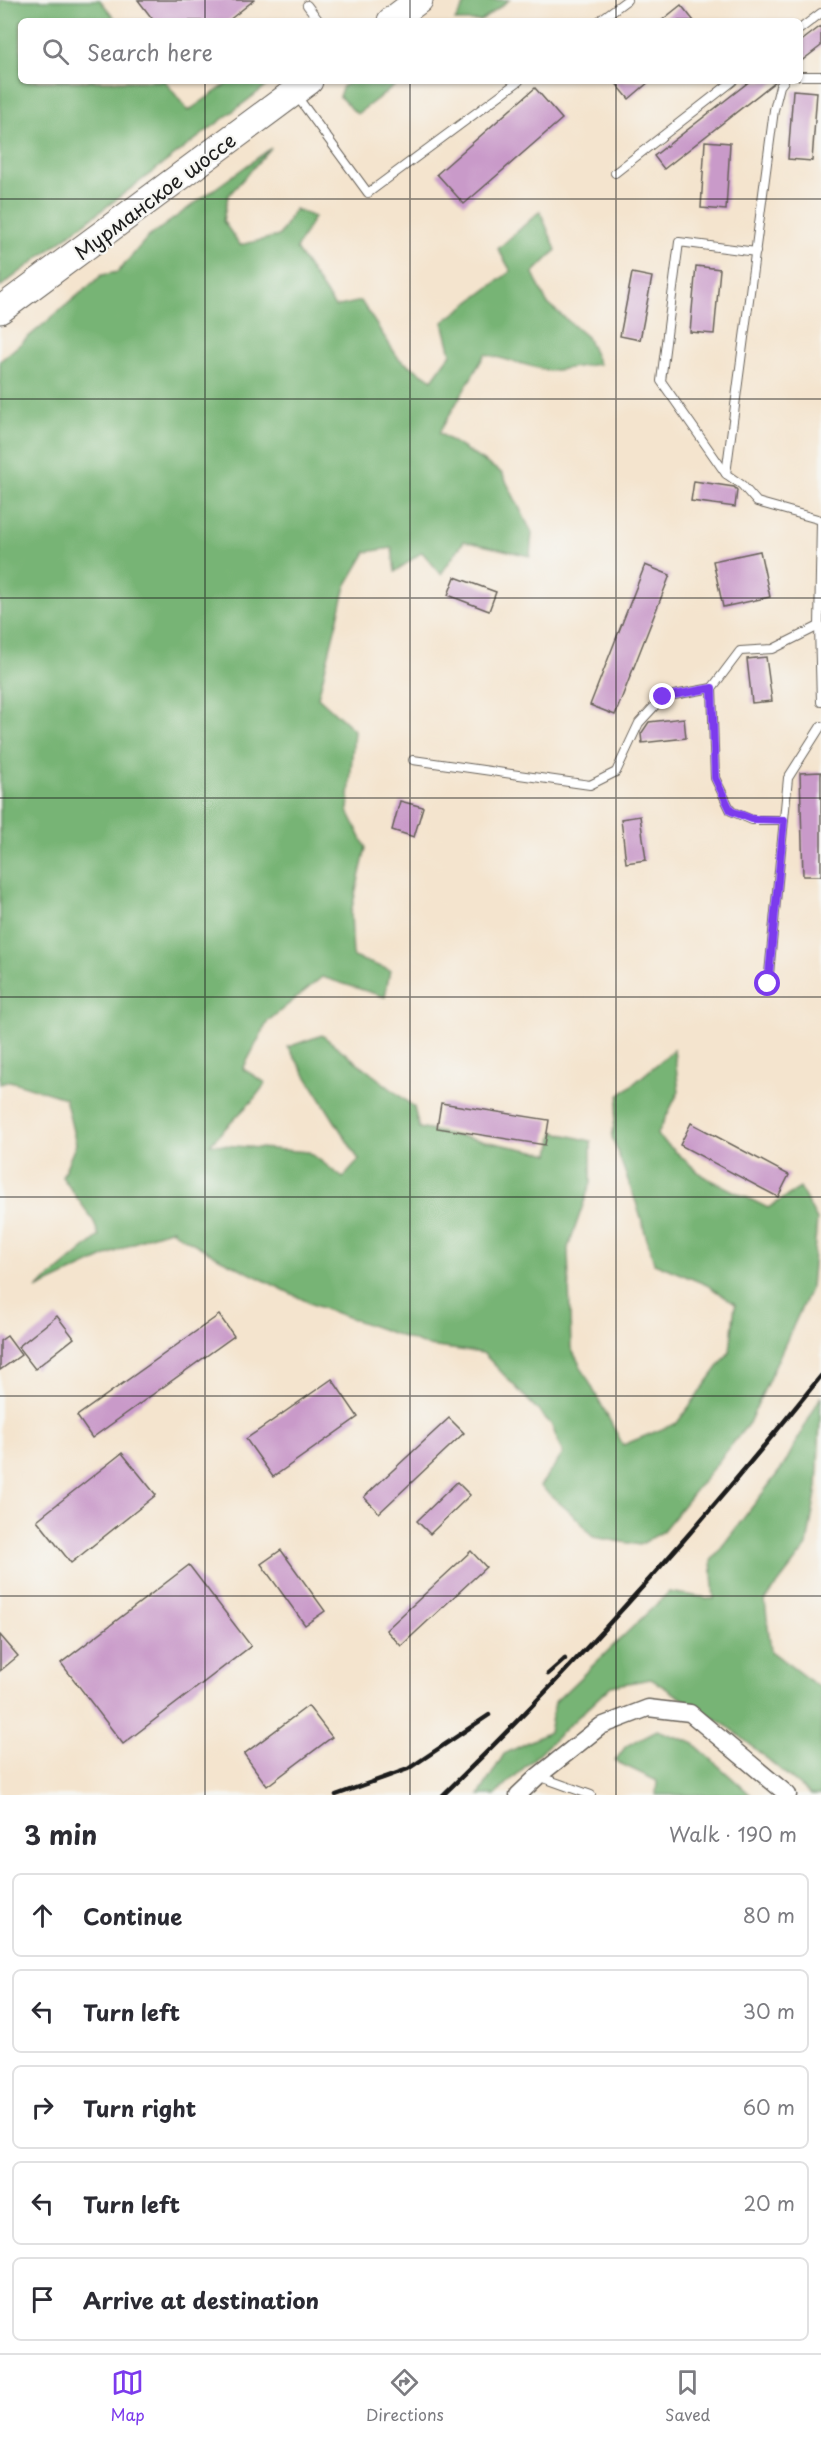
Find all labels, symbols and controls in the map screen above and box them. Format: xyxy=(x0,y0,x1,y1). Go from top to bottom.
search box xyxy=(18,18,803,84)
icon: search xyxy=(39,35,72,68)
text: Search here xyxy=(87,35,213,68)
street label: Мурманское шоссе xyxy=(68,125,242,267)
route end xyxy=(649,683,675,709)
route start xyxy=(754,970,780,996)
text: 3 min xyxy=(24,1815,97,1854)
text: Walk · 190 m xyxy=(669,1819,797,1849)
icon: ahead xyxy=(26,1899,59,1932)
text: Continue xyxy=(83,1899,182,1932)
text: 80 m xyxy=(743,1900,795,1930)
icon: left xyxy=(26,1995,59,2028)
text: Turn left xyxy=(83,1995,180,2028)
text: 30 m xyxy=(742,1996,795,2026)
icon: right xyxy=(26,2091,59,2124)
text: Turn right xyxy=(83,2091,196,2124)
text: 60 m xyxy=(743,2092,795,2122)
icon: left xyxy=(26,2187,59,2220)
text: Turn left xyxy=(83,2187,180,2220)
text: 20 m xyxy=(743,2188,795,2218)
icon: arrive xyxy=(26,2283,59,2316)
text: Arrive at destination xyxy=(83,2283,319,2316)
tab: Map xyxy=(111,2366,145,2426)
tab: Directions xyxy=(366,2366,444,2426)
tab: Saved xyxy=(665,2366,710,2426)

